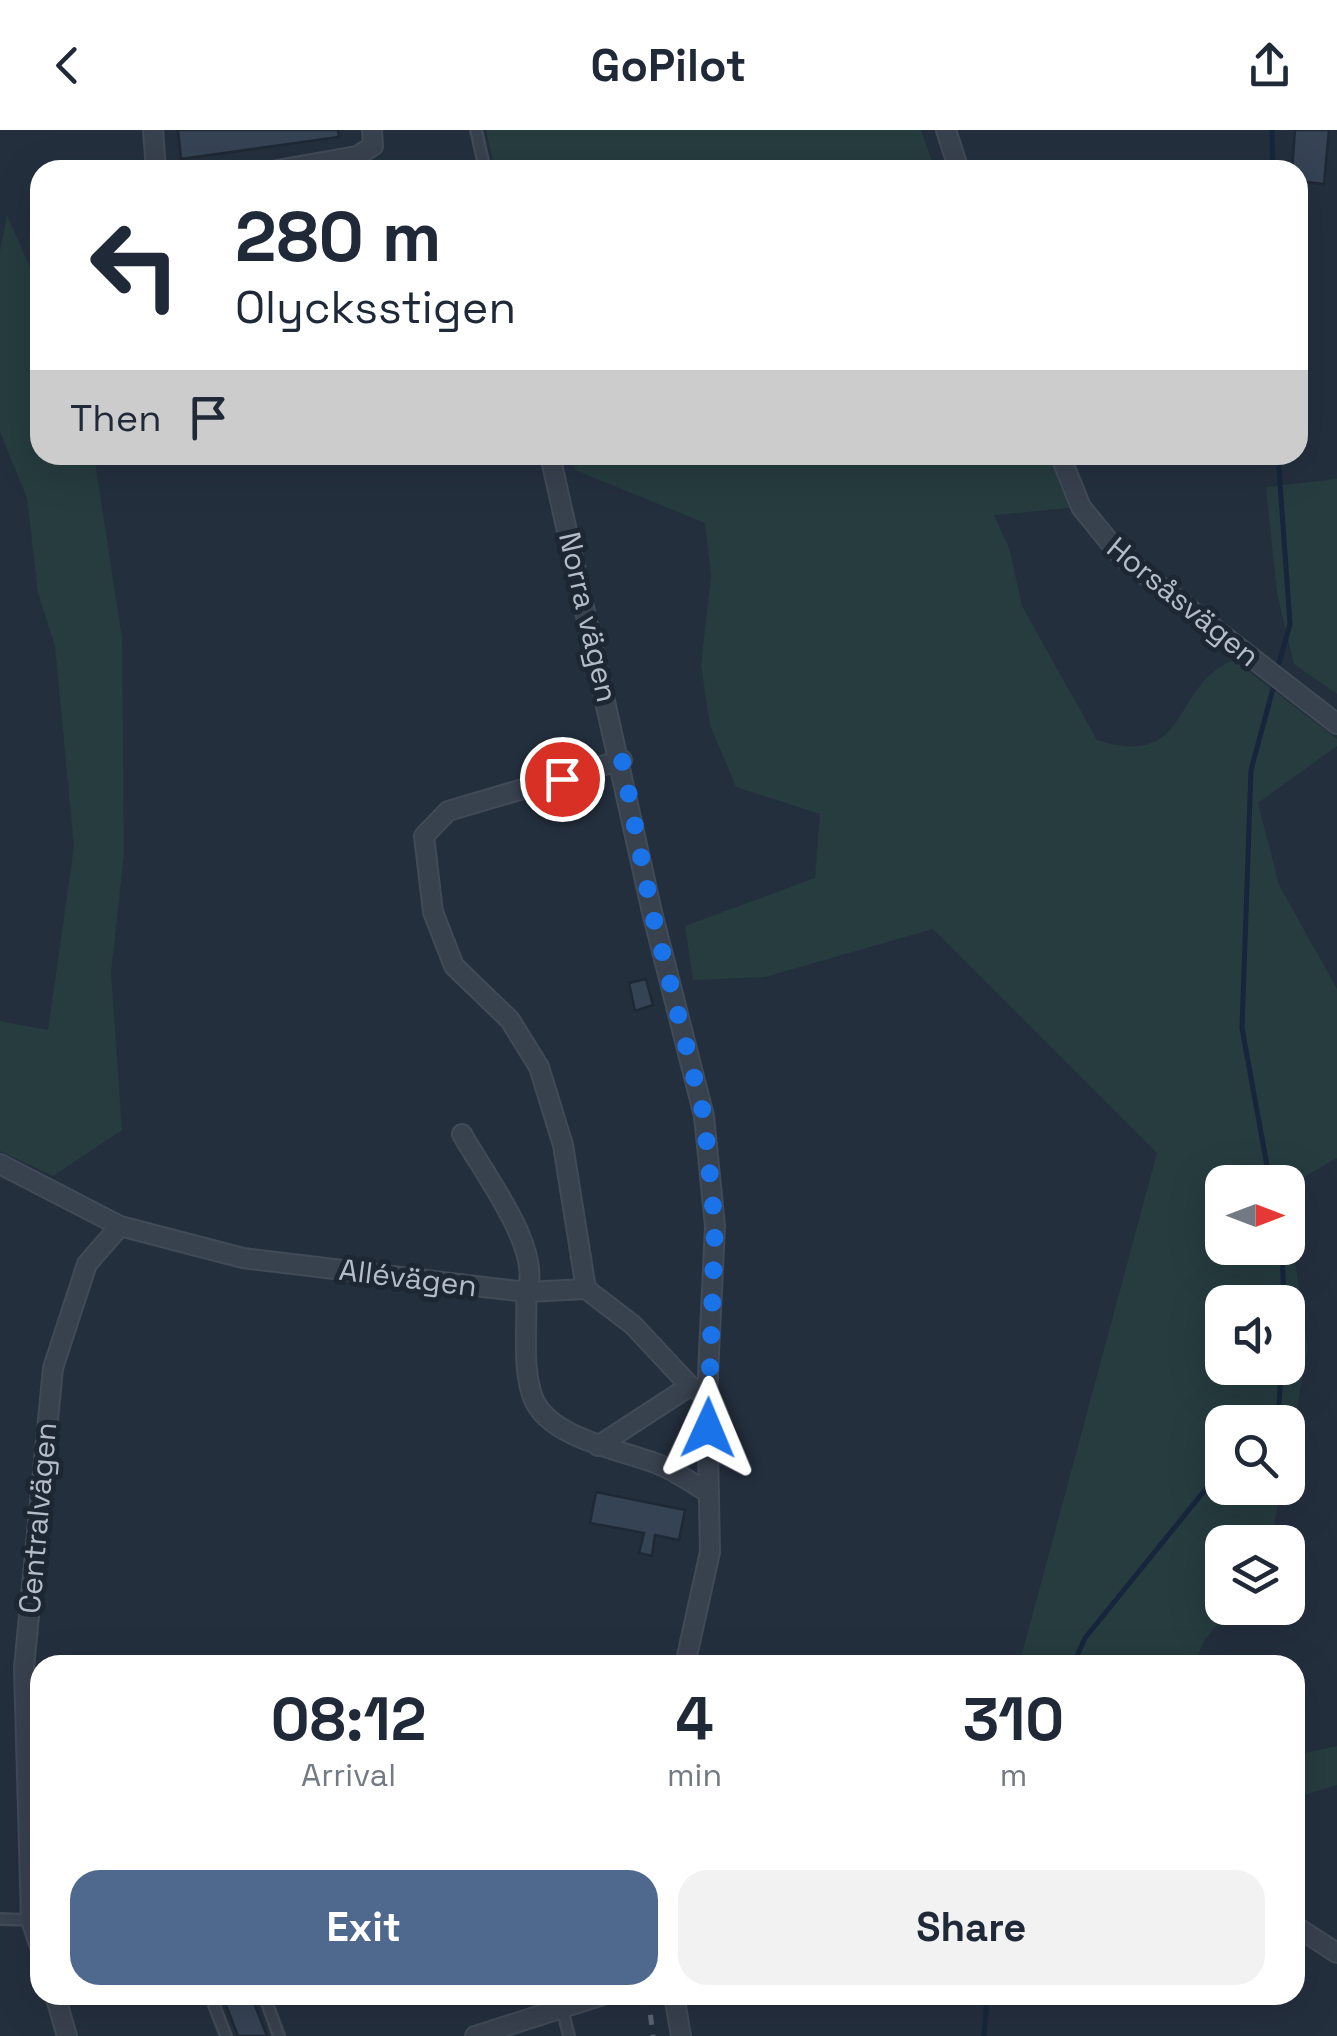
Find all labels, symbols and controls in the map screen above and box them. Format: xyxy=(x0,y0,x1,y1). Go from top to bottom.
text: GoPilot xyxy=(591,37,746,94)
icon: back xyxy=(40,38,95,93)
icon: share xyxy=(1242,38,1297,93)
text: 280 m xyxy=(235,192,442,281)
icon: left xyxy=(70,200,200,330)
text: Olycksstigen xyxy=(235,279,516,336)
icon: arrive xyxy=(181,390,236,445)
text: Then xyxy=(70,394,161,442)
street label: Norra vägen xyxy=(550,528,627,706)
street label: Horsåsvägen xyxy=(1099,528,1268,675)
pin xyxy=(520,737,605,822)
icon: arrive xyxy=(535,752,590,807)
north arrow xyxy=(1205,1165,1305,1265)
map controls xyxy=(1205,1165,1305,1625)
street label: Allévägen xyxy=(337,1250,479,1305)
button: sound xyxy=(1205,1285,1305,1385)
position arrow xyxy=(656,1376,760,1480)
button: search xyxy=(1205,1405,1305,1505)
street label: Centralvägen xyxy=(10,1421,65,1615)
button: layers xyxy=(1205,1525,1305,1625)
text: 08:12 xyxy=(271,1681,426,1758)
text: 4 xyxy=(675,1681,714,1758)
text: 310 xyxy=(963,1681,1064,1758)
text: Arrival xyxy=(301,1755,396,1795)
text: min xyxy=(667,1755,722,1795)
text: m xyxy=(1000,1755,1027,1795)
button: Exit xyxy=(70,1870,658,1985)
button: Share xyxy=(678,1870,1265,1985)

